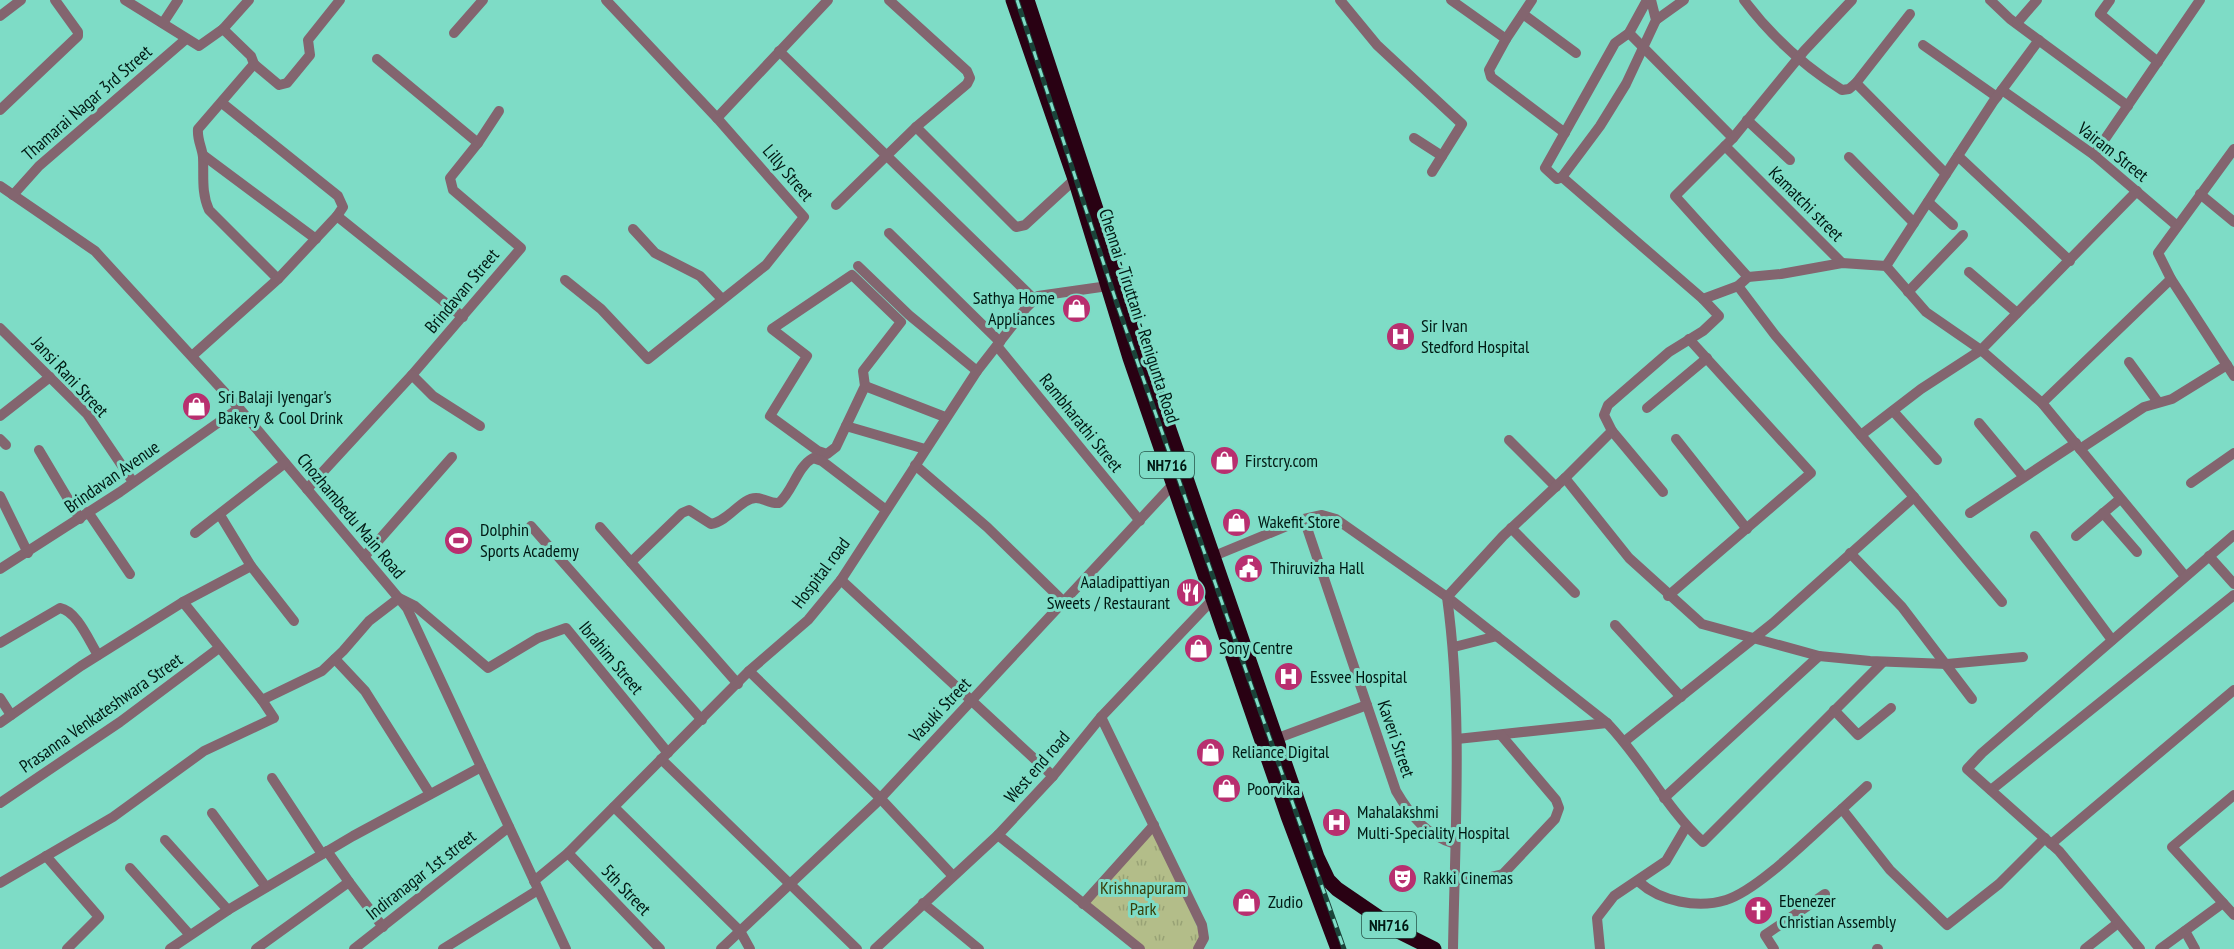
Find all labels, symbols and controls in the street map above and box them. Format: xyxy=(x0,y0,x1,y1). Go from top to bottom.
street label: Thamarai Nagar 3rd Street xyxy=(17,40,156,165)
street label: Vairam Street xyxy=(2072,116,2153,186)
street label: Lilly Street xyxy=(758,140,819,206)
street label: Kamatchi street xyxy=(1764,161,1849,246)
street label: Chennai - Tiruttani - Renigunta Road xyxy=(1094,206,1185,426)
street label: Brindavan Street xyxy=(420,244,504,338)
place label: Sathya Home Appliances xyxy=(973,286,1055,330)
shop icon: Sathya Home Appliances xyxy=(1060,292,1092,324)
place label: Sir Ivan Stedford Hospital xyxy=(1421,314,1530,358)
hospital icon: Sir Ivan Stedford Hospital xyxy=(1384,320,1416,352)
street label: Jansi Rani Street xyxy=(26,331,114,422)
street label: Rambharathi Street xyxy=(1035,369,1128,477)
place label: Sri Balaji Iyengar's Bakery & Cool Drink xyxy=(218,385,343,429)
shop icon: Sri Balaji Iyengar's Bakery & Cool Drink xyxy=(181,391,213,423)
street label: Brindavan Avenue xyxy=(60,435,164,518)
shop icon: Firstcry.com xyxy=(1208,445,1240,477)
street label: Chozhambedu Main Road xyxy=(292,448,411,583)
place label: Firstcry.com xyxy=(1245,449,1318,472)
road number: NH716 xyxy=(1140,452,1194,478)
shop icon: Wakefit Store xyxy=(1221,506,1253,538)
place label: Wakefit Store xyxy=(1258,510,1340,533)
place label: Dolphin Sports Academy xyxy=(480,518,579,562)
sports icon: Dolphin Sports Academy xyxy=(443,524,475,556)
street label: Hospital road xyxy=(786,533,855,613)
public building icon: Thiruvizha Hall xyxy=(1233,552,1265,584)
place label: Thiruvizha Hall xyxy=(1270,556,1365,579)
place label: Aaladipattiyan Sweets / Restaurant xyxy=(1047,570,1170,614)
restaurant icon: Aaladipattiyan Sweets / Restaurant xyxy=(1175,576,1207,608)
street label: Ibrahim Street xyxy=(574,616,649,699)
shop icon: Sony Centre xyxy=(1182,632,1214,664)
place label: Sony Centre xyxy=(1219,636,1293,659)
street label: Prasanna Venkateshwara Street xyxy=(15,648,187,778)
hospital icon: Essvee Hospital xyxy=(1273,661,1305,693)
place label: Essvee Hospital xyxy=(1310,665,1408,688)
street label: Vasuki Street xyxy=(903,672,976,748)
street label: Kaveri Street xyxy=(1373,697,1420,780)
street label: West end road xyxy=(999,726,1074,808)
shop icon: Reliance Digital xyxy=(1195,736,1227,768)
place label: Reliance Digital xyxy=(1232,740,1330,763)
shop icon: Poorvika xyxy=(1210,773,1242,805)
place label: Poorvika xyxy=(1247,777,1300,800)
place label: Mahalakshmi Multi-Speciality Hospital xyxy=(1357,800,1510,844)
hospital icon: Mahalakshmi Multi-Speciality Hospital xyxy=(1320,806,1352,838)
street label: Indiranagar 1st street xyxy=(361,824,480,925)
street label: 5th Street xyxy=(597,859,656,920)
theatre icon: Rakki Cinemas xyxy=(1386,862,1418,894)
place label: Rakki Cinemas xyxy=(1423,866,1513,889)
park label: Krishnapuram Park xyxy=(1100,876,1186,920)
shop icon: Zudio xyxy=(1231,886,1263,918)
place label: Ebenezer Christian Assembly xyxy=(1779,889,1896,933)
place label: Zudio xyxy=(1268,890,1303,913)
church icon: Ebenezer Christian Assembly xyxy=(1742,895,1774,927)
road number: NH716 xyxy=(1362,912,1416,938)

